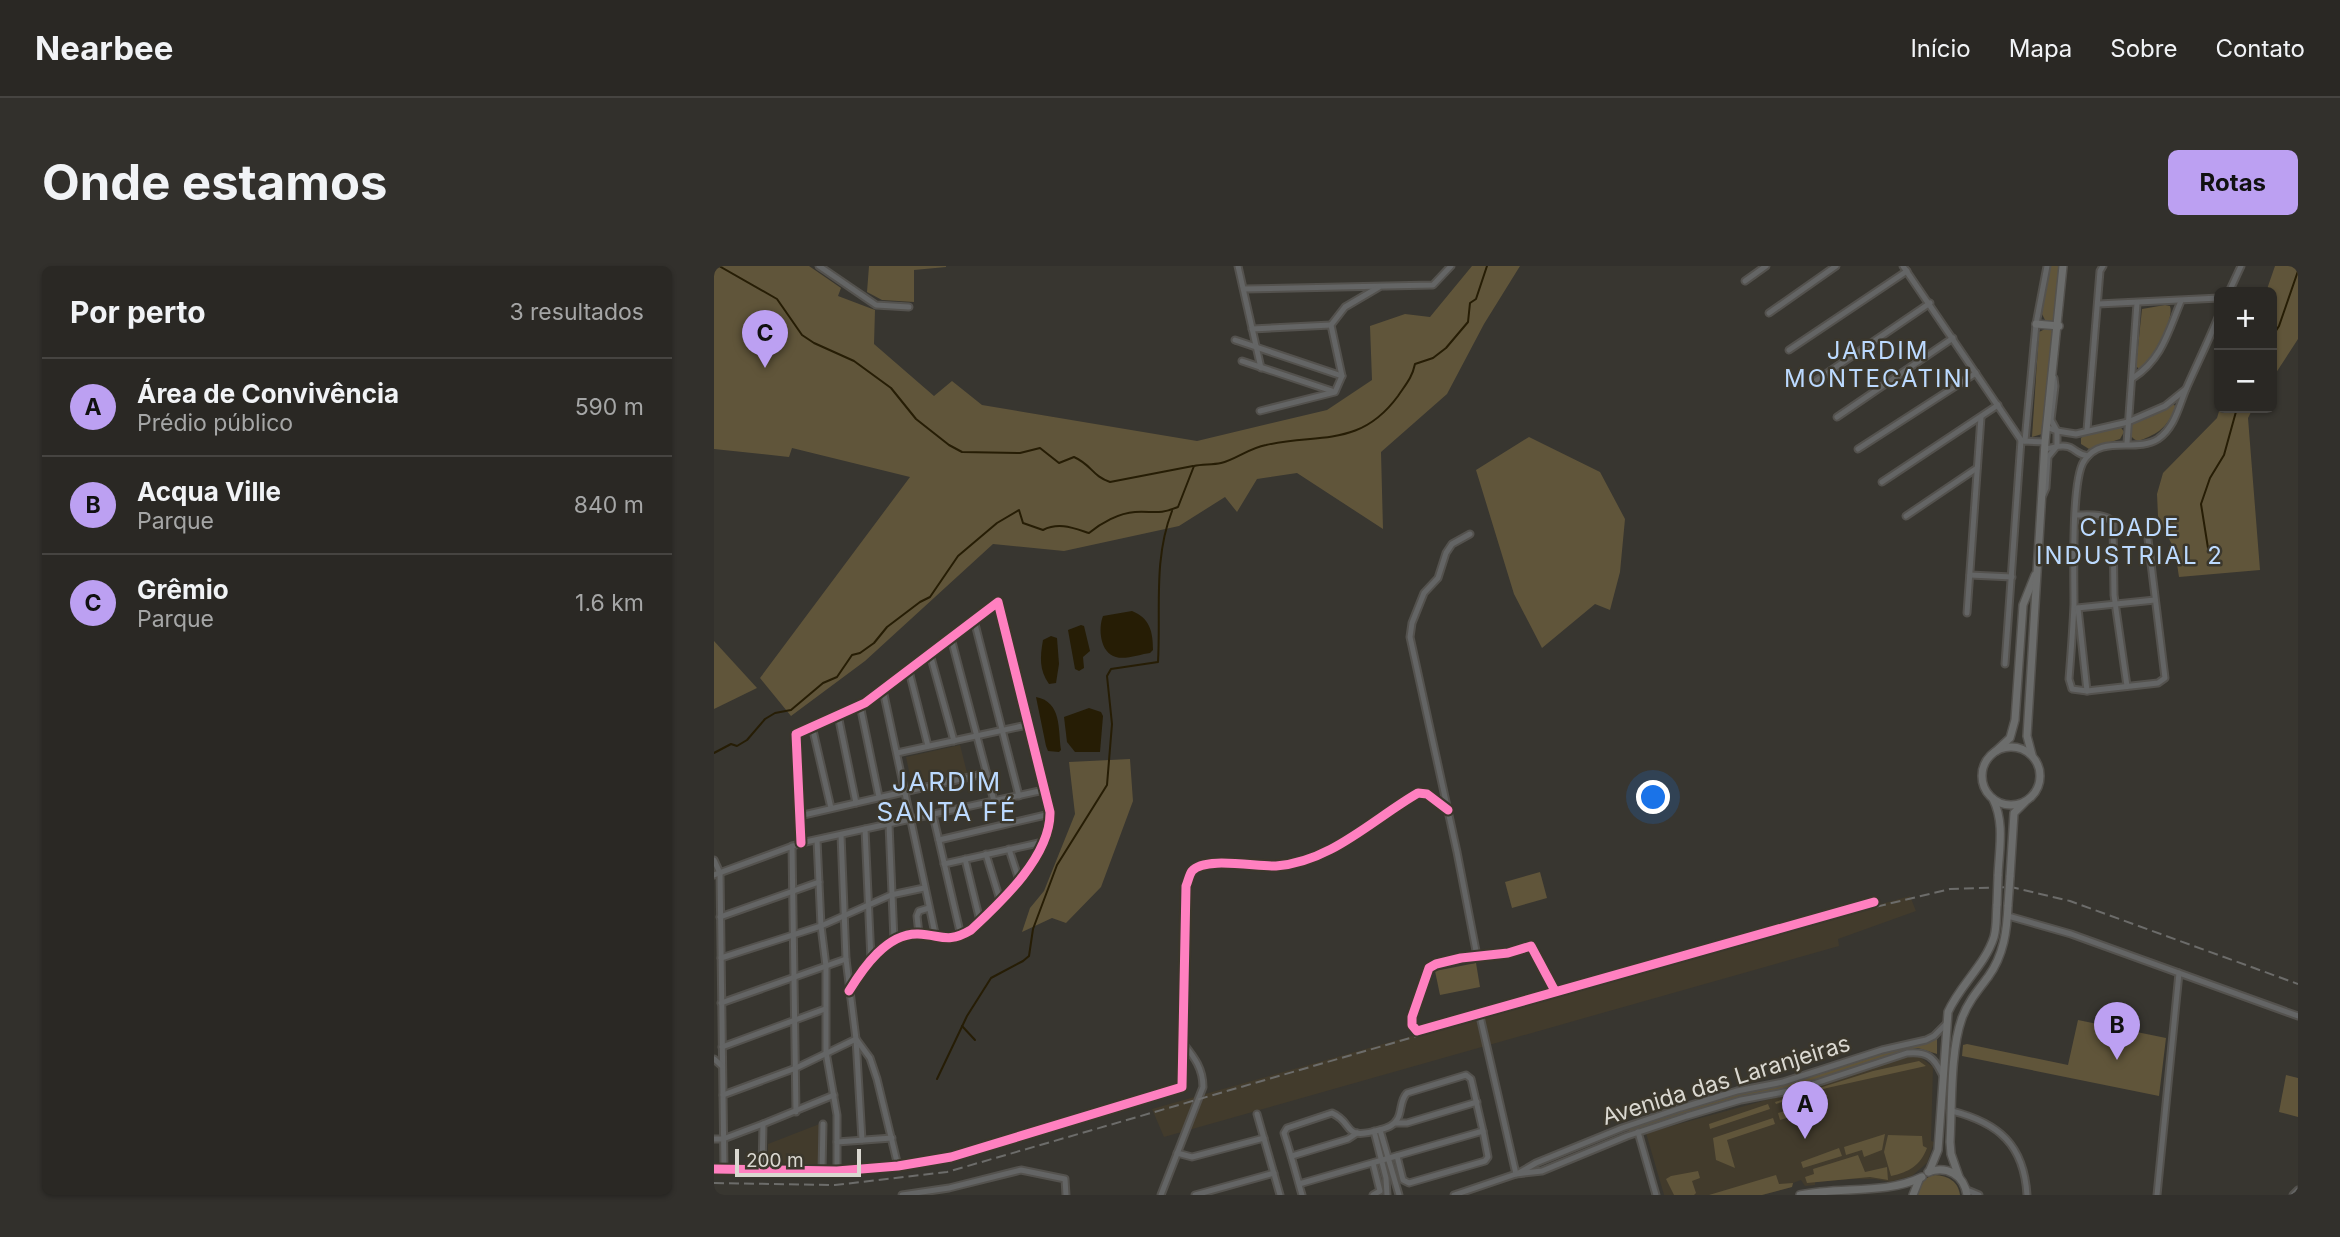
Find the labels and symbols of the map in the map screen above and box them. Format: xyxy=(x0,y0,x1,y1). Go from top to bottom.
pin: C xyxy=(742,310,788,368)
district label: JARDIM MONTECATINI xyxy=(1784,336,1972,393)
district label: CIDADE INDUSTRIAL 2 xyxy=(2036,513,2224,570)
district label: JARDIM SANTA FÉ xyxy=(876,766,1018,827)
your location xyxy=(1636,780,1670,814)
pin: B xyxy=(2094,1002,2140,1060)
street label: Avenida das Laranjeiras xyxy=(1599,1029,1853,1131)
pin: A xyxy=(1782,1081,1828,1139)
scale bar xyxy=(735,1146,861,1178)

